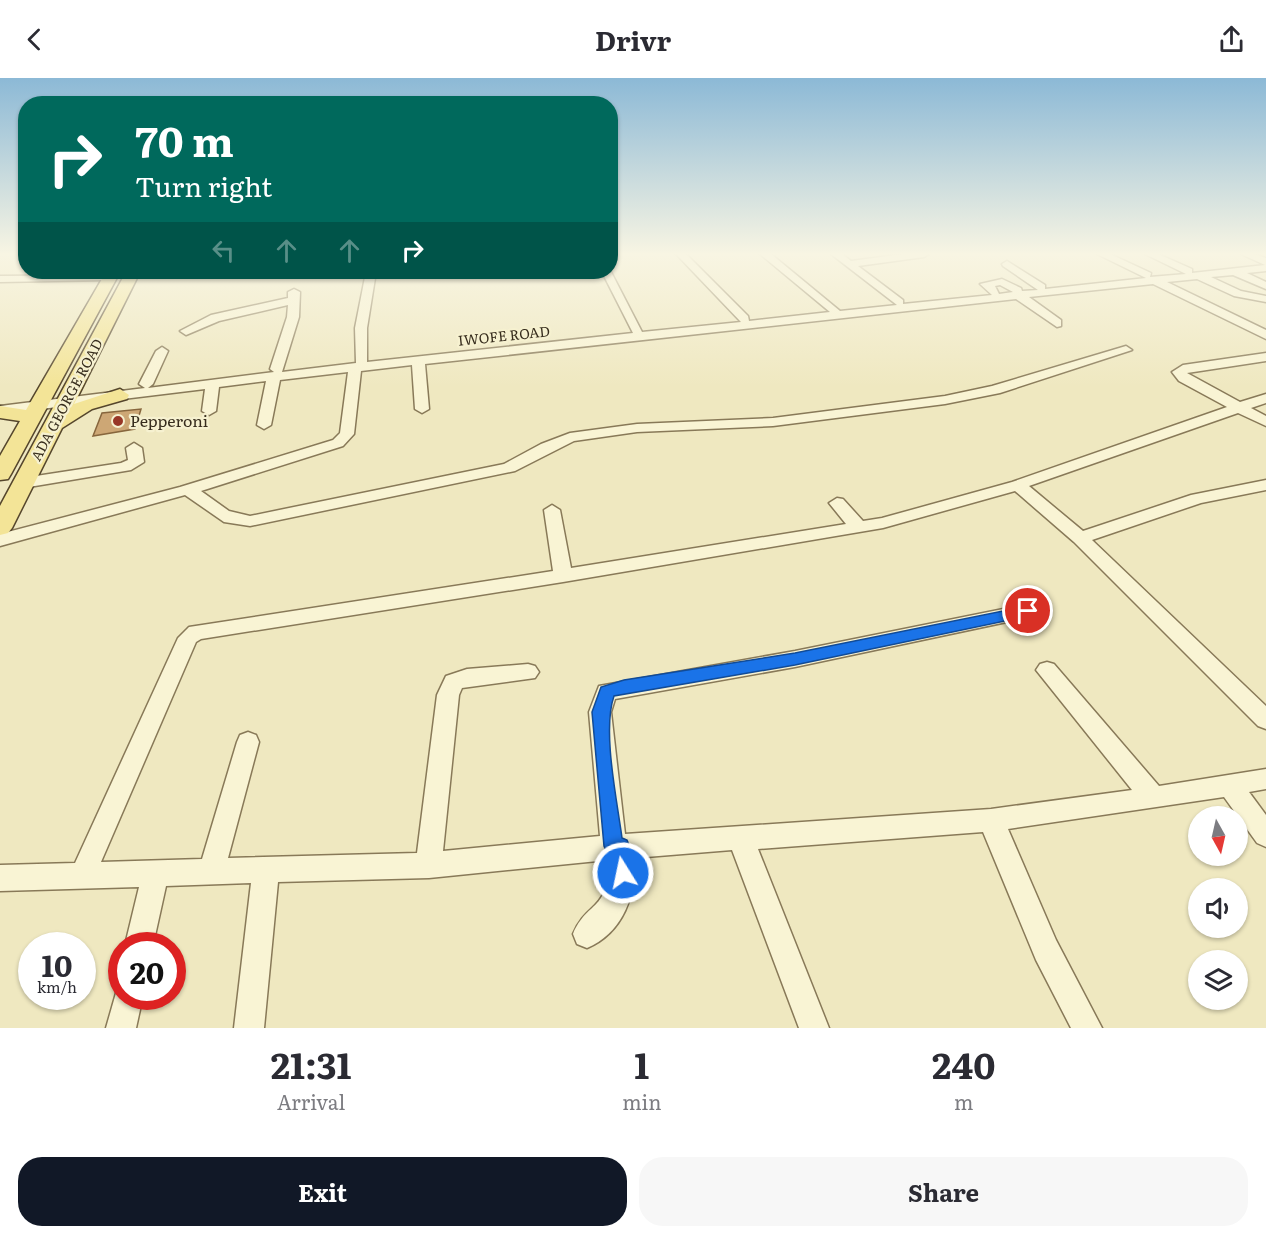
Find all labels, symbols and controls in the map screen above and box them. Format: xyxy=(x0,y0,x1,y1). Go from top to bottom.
text: Drivr xyxy=(595,19,671,59)
icon: back xyxy=(18,23,51,56)
icon: share xyxy=(1215,23,1248,56)
text: 70 m xyxy=(135,108,234,170)
icon: right xyxy=(36,120,114,198)
text: Turn right xyxy=(135,165,272,205)
icon: left xyxy=(207,234,240,267)
icon: ahead xyxy=(270,234,303,267)
icon: ahead xyxy=(333,234,366,267)
icon: right xyxy=(396,234,429,267)
street label: IWOFE ROAD xyxy=(457,320,551,350)
street label: ADA GEORGE ROAD xyxy=(25,335,107,464)
place label: Pepperoni xyxy=(130,408,208,432)
marker: Pepperoni xyxy=(111,414,125,428)
pin xyxy=(1002,585,1053,636)
icon: arrive xyxy=(1011,594,1044,627)
north arrow xyxy=(1188,806,1248,866)
map controls xyxy=(1188,806,1248,1010)
position arrow xyxy=(591,841,655,905)
button: sound xyxy=(1188,878,1248,938)
speed limit sign: 20 xyxy=(108,932,186,1010)
text: 10 xyxy=(42,942,72,986)
button: layers xyxy=(1188,950,1248,1010)
text: km/h xyxy=(37,975,77,998)
text: 21:31 xyxy=(271,1037,351,1090)
text: 1 xyxy=(634,1037,649,1090)
text: 240 xyxy=(932,1037,995,1090)
text: Arrival xyxy=(277,1086,345,1116)
text: min xyxy=(622,1086,661,1116)
text: m xyxy=(954,1086,973,1116)
button: Exit xyxy=(18,1157,627,1226)
button: Share xyxy=(639,1157,1248,1226)

